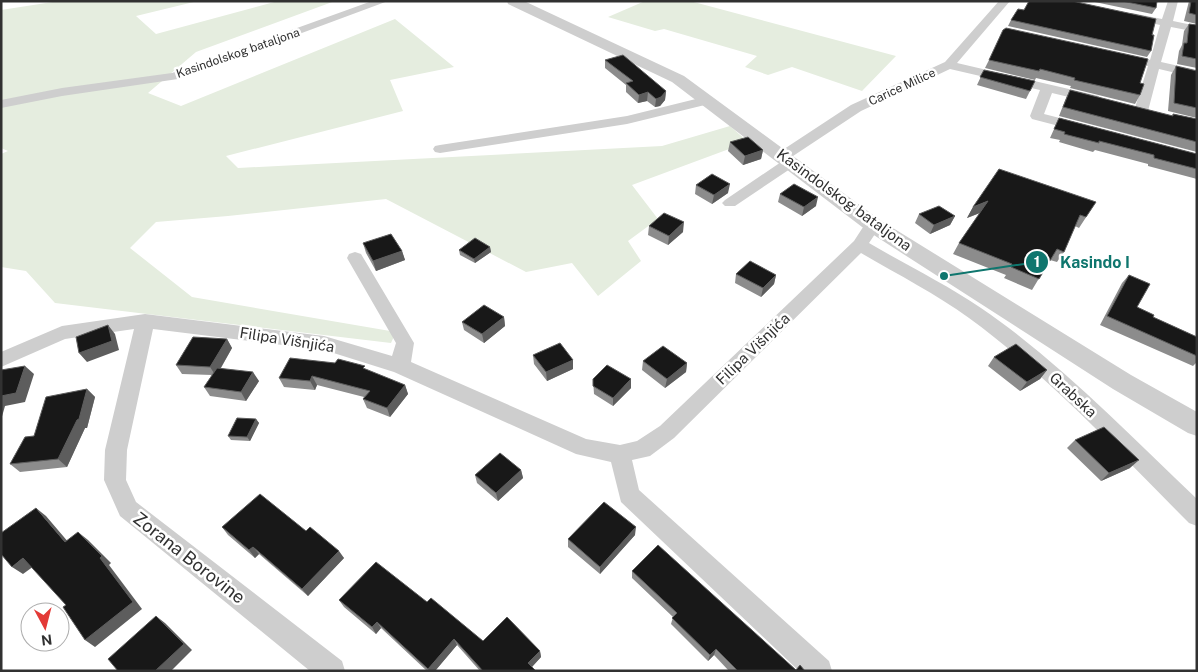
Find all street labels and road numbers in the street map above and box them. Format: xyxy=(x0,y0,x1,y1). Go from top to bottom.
street label: Kasindolskog bataljona xyxy=(174,25,302,81)
street label: Carice Milice xyxy=(866,65,938,109)
street label: Kasindolskog bataljona xyxy=(774,145,915,254)
street label: Filipa Višnjića xyxy=(712,309,793,388)
street label: Filipa Višnjića xyxy=(239,324,336,355)
street label: Grabska xyxy=(1046,369,1100,421)
street label: Zorana Borovine xyxy=(129,507,249,608)

